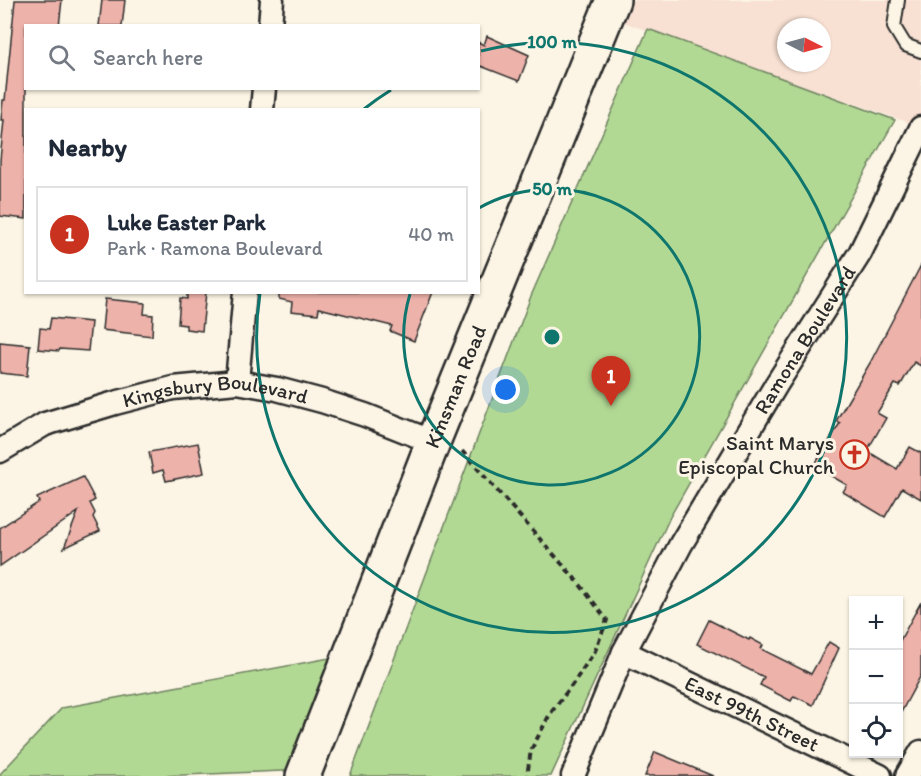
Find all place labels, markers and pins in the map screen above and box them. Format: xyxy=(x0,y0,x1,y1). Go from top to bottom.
centre of rings xyxy=(542,327,562,347)
pin: 1 xyxy=(592,356,630,406)
place label: Saint Marys Episcopal Church xyxy=(678,430,834,479)
church icon: Saint Marys Episcopal Church xyxy=(839,439,871,471)

